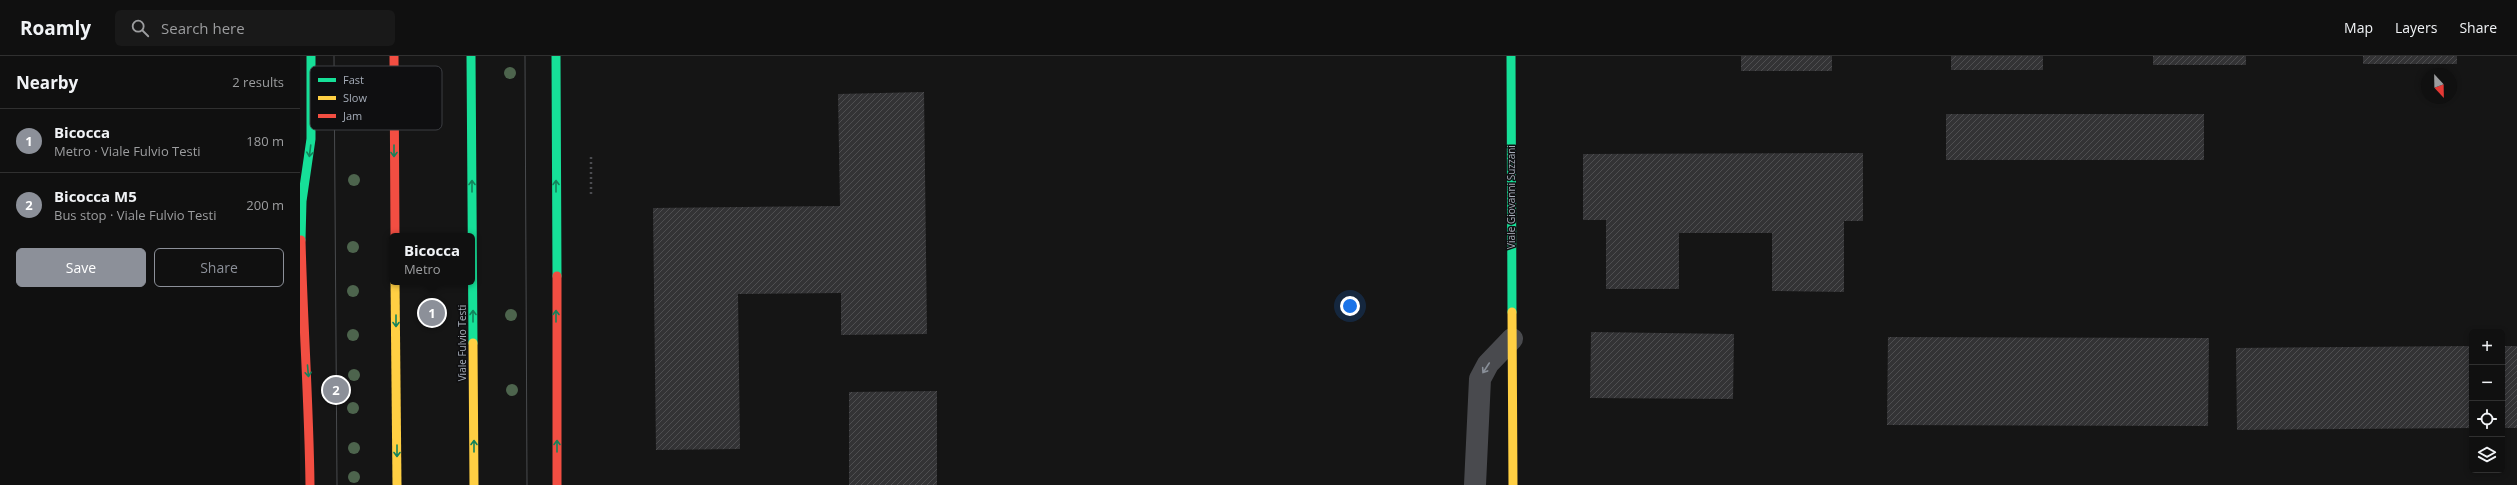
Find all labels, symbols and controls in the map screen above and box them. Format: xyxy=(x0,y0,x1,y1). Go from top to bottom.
search box xyxy=(115,10,395,46)
text: Roamly xyxy=(20,15,91,41)
icon: search xyxy=(129,17,151,39)
text: Search here xyxy=(161,18,245,38)
text: Map xyxy=(2344,18,2373,37)
text: Layers xyxy=(2395,18,2437,37)
text: Share xyxy=(2459,18,2497,37)
legend xyxy=(310,66,442,130)
north arrow xyxy=(2421,68,2457,104)
text: Nearby xyxy=(16,71,78,94)
text: Fast xyxy=(343,72,364,87)
text: 2 results xyxy=(232,73,284,91)
text: Slow xyxy=(343,90,367,105)
text: Jam xyxy=(342,108,362,123)
text: Bicocca xyxy=(54,122,110,142)
text: 1 xyxy=(25,132,33,150)
text: 180 m xyxy=(246,132,284,150)
text: Metro · Viale Fulvio Testi xyxy=(54,142,201,160)
one-way arrow xyxy=(306,144,313,157)
one-way arrow xyxy=(391,144,398,157)
street label: Viale Giovanni Suzzani xyxy=(1504,145,1518,249)
one-way arrow xyxy=(468,180,476,193)
one-way arrow xyxy=(552,180,560,193)
text: Bicocca M5 xyxy=(54,186,137,206)
text: 2 xyxy=(25,196,33,214)
text: 200 m xyxy=(246,196,284,214)
text: Bus stop · Viale Fulvio Testi xyxy=(54,206,216,224)
popup xyxy=(389,233,475,285)
text: Bicocca xyxy=(404,240,460,260)
button: Save xyxy=(16,248,146,287)
button: Share xyxy=(154,248,284,287)
text: Metro xyxy=(404,260,441,278)
your location xyxy=(1340,296,1360,316)
pin: 1 xyxy=(419,298,445,328)
street label: Viale Fulvio Testi xyxy=(455,305,469,381)
one-way arrow xyxy=(469,310,477,323)
one-way arrow xyxy=(553,310,560,323)
one-way arrow xyxy=(392,314,400,327)
map controls xyxy=(2469,329,2505,473)
button: + xyxy=(2469,329,2505,365)
one-way arrow xyxy=(1482,362,1490,373)
one-way arrow xyxy=(304,364,311,377)
button: − xyxy=(2469,365,2505,401)
pin: 2 xyxy=(323,375,349,405)
button: locate xyxy=(2469,401,2505,437)
button: layers xyxy=(2469,437,2505,473)
one-way arrow xyxy=(470,440,477,453)
one-way arrow xyxy=(553,440,561,453)
one-way arrow xyxy=(393,444,401,457)

